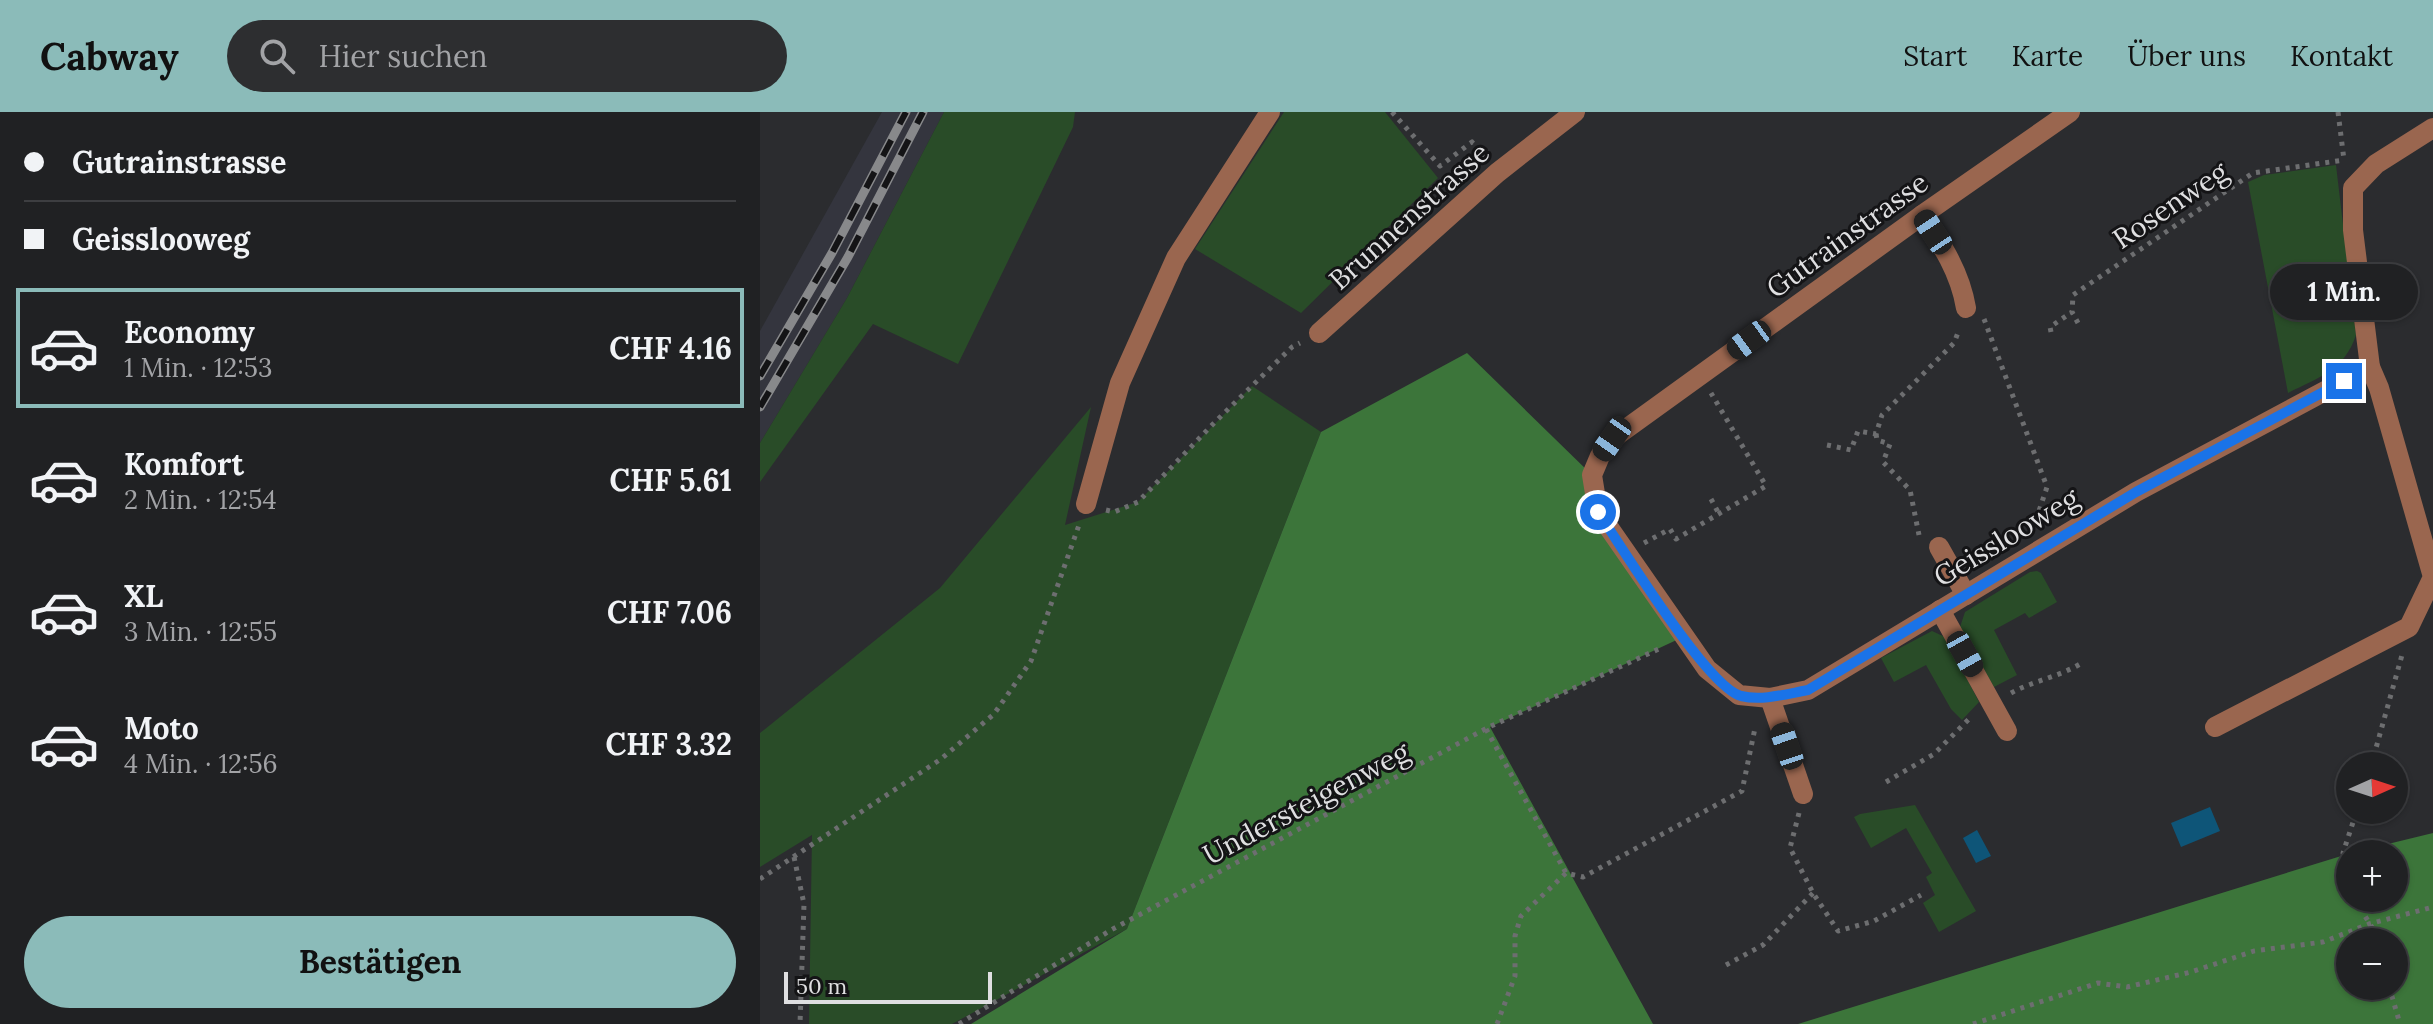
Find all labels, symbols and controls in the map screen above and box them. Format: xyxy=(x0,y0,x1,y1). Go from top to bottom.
search box xyxy=(227,20,787,92)
text: Cabway xyxy=(40,32,179,80)
icon: search xyxy=(255,34,299,78)
text: Hier suchen xyxy=(319,37,488,75)
text: Start xyxy=(1903,38,1967,74)
text: Karte xyxy=(2011,38,2083,74)
text: Über uns xyxy=(2127,38,2246,74)
text: Kontakt xyxy=(2290,38,2393,74)
street label: Brunnenstrasse xyxy=(1321,135,1497,297)
text: Gutrainstrasse xyxy=(72,143,287,181)
street label: Rosenweg xyxy=(2106,153,2235,257)
street label: Gutrainstrasse xyxy=(1759,164,1935,306)
car xyxy=(1910,205,1956,259)
text: Geisslooweg xyxy=(72,220,250,258)
callout: 1 Min. xyxy=(2270,265,2418,321)
text: 1 Min. xyxy=(2307,275,2381,308)
icon: car xyxy=(28,312,100,384)
text: Economy xyxy=(124,313,255,351)
car xyxy=(1723,316,1775,364)
text: CHF 4.16 xyxy=(609,329,732,367)
text: 1 Min. · 12:53 xyxy=(124,351,272,384)
route end xyxy=(2326,363,2362,399)
car xyxy=(1588,412,1636,466)
icon: car xyxy=(28,444,100,516)
text: Komfort xyxy=(124,445,244,483)
text: CHF 5.61 xyxy=(610,461,732,499)
street label: Geisslooweg xyxy=(1927,479,2086,594)
text: 2 Min. · 12:54 xyxy=(124,483,277,516)
route start xyxy=(1580,494,1616,530)
icon: car xyxy=(28,576,100,648)
text: XL xyxy=(124,577,163,615)
text: CHF 7.06 xyxy=(607,593,732,631)
text: 3 Min. · 12:55 xyxy=(124,615,277,648)
car xyxy=(1943,627,1987,681)
icon: car xyxy=(28,708,100,780)
text: Moto xyxy=(124,709,199,747)
car xyxy=(1768,719,1806,773)
text: CHF 3.32 xyxy=(606,725,732,763)
street label: Understeigenweg xyxy=(1197,733,1416,873)
text: 4 Min. · 12:56 xyxy=(124,747,278,780)
north arrow xyxy=(2336,752,2408,824)
map controls xyxy=(2336,752,2408,1000)
button: + xyxy=(2336,840,2408,912)
button: Bestätigen xyxy=(24,916,736,1008)
button: − xyxy=(2336,928,2408,1000)
scale bar xyxy=(784,968,992,1004)
text: 50 m xyxy=(796,972,847,1000)

